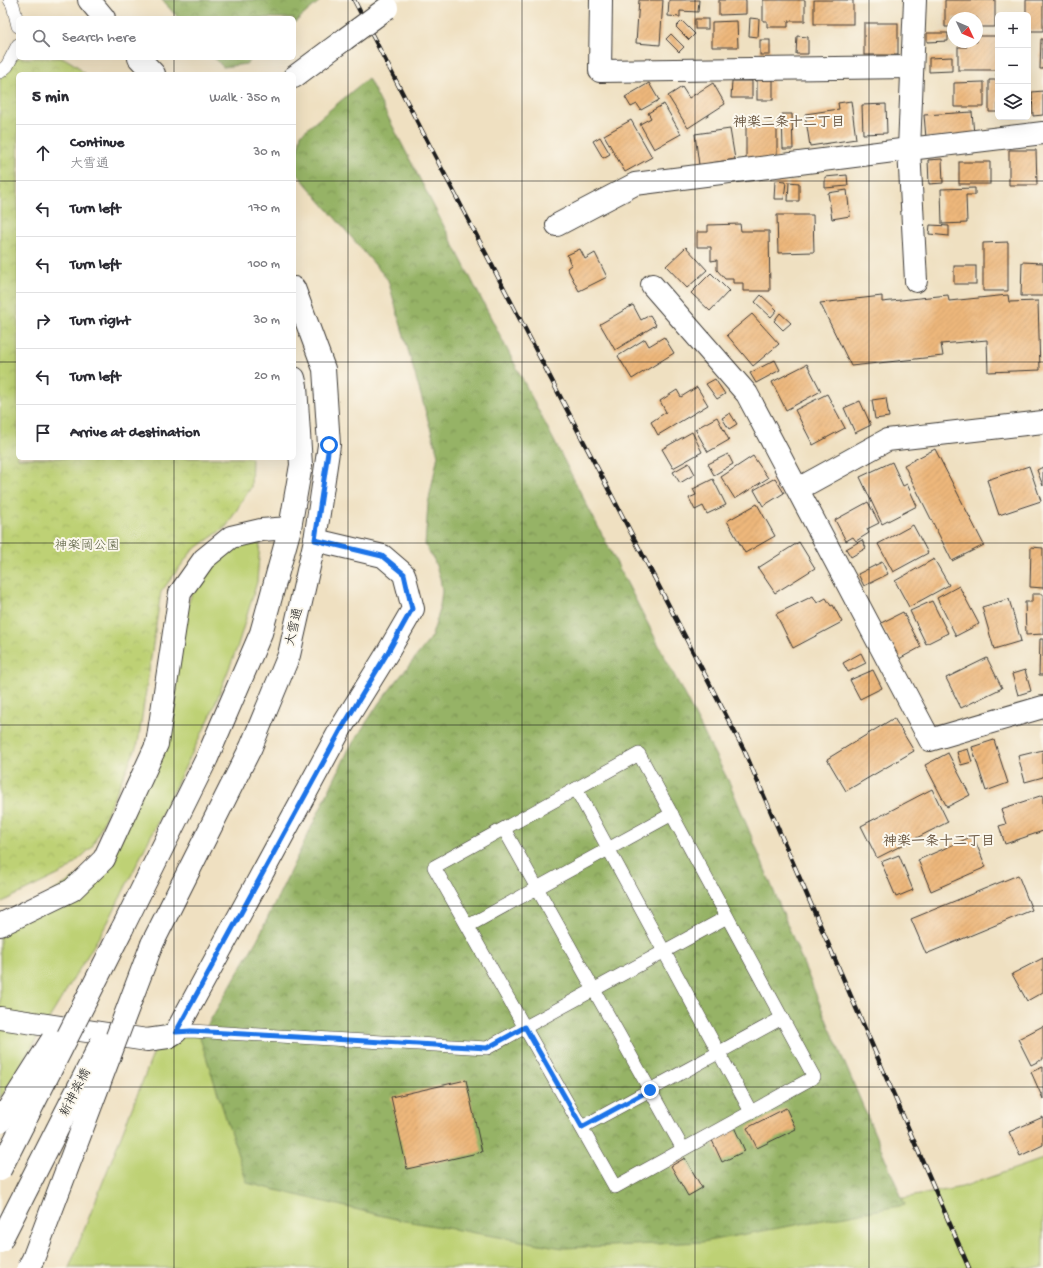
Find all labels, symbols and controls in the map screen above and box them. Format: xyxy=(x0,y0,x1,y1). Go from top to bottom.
north arrow xyxy=(947,12,983,48)
map controls xyxy=(995,12,1031,120)
button: + xyxy=(995,12,1031,48)
search box xyxy=(16,16,296,60)
icon: search xyxy=(30,27,52,49)
text: Search here xyxy=(62,29,136,47)
button: − xyxy=(995,48,1031,84)
button: layers xyxy=(995,84,1031,120)
text: 5 min xyxy=(32,88,69,108)
text: Walk · 350 m xyxy=(210,91,280,106)
district label: 神楽二条十二丁目 xyxy=(733,115,845,132)
text: Continue xyxy=(70,134,124,152)
icon: ahead xyxy=(32,142,54,164)
text: 30 m xyxy=(254,145,280,160)
text: 大雪通 xyxy=(70,157,109,172)
icon: left xyxy=(32,198,54,220)
text: Turn left xyxy=(70,200,121,218)
text: 170 m xyxy=(248,201,280,216)
icon: left xyxy=(32,254,54,276)
text: Turn left xyxy=(70,256,121,274)
text: 100 m xyxy=(248,257,280,272)
icon: right xyxy=(32,310,54,332)
text: Turn right xyxy=(70,312,130,330)
text: 30 m xyxy=(254,313,280,328)
icon: left xyxy=(32,366,54,388)
text: Turn left xyxy=(70,368,121,386)
text: 20 m xyxy=(254,369,280,384)
icon: arrive xyxy=(32,422,54,444)
text: Arrive at destination xyxy=(70,424,200,442)
route start xyxy=(320,436,338,454)
park label: 神楽岡公園 xyxy=(54,538,120,554)
street label: 大雪通 xyxy=(282,606,307,648)
district label: 神楽一条十二丁目 xyxy=(883,834,995,851)
street label: 新神楽橋 xyxy=(58,1066,94,1120)
route end xyxy=(641,1081,659,1099)

